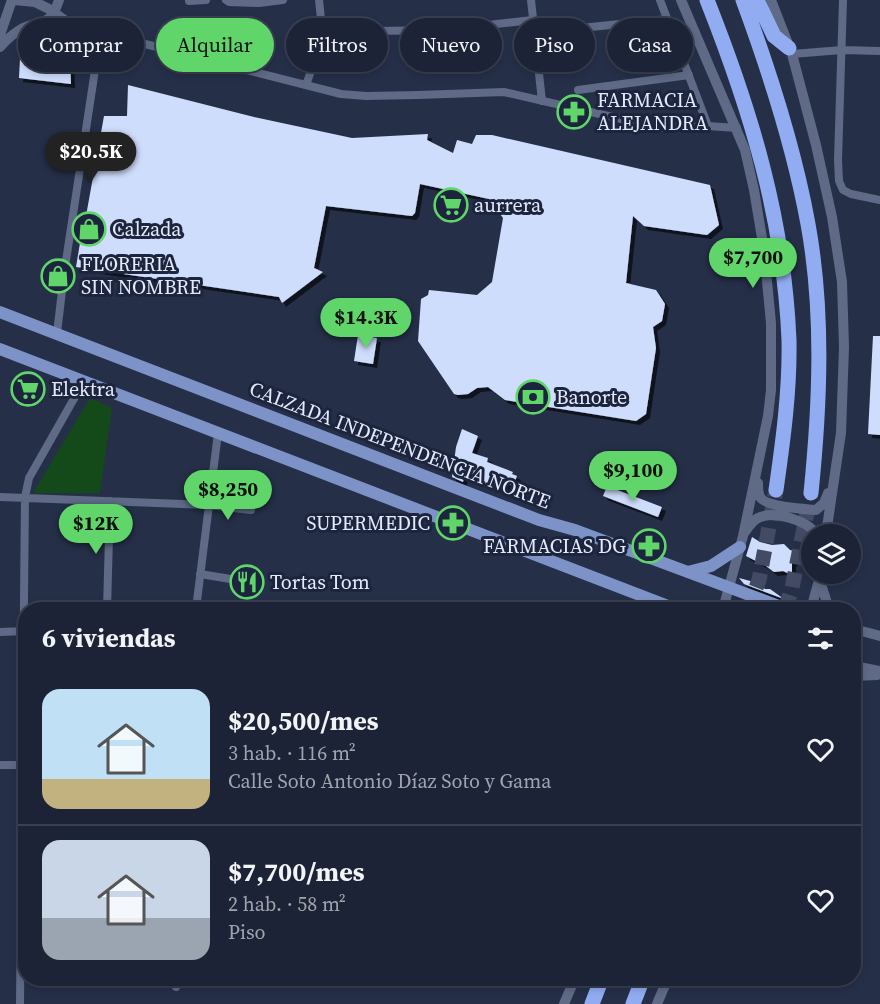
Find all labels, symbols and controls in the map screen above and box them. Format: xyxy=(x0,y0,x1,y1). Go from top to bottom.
chip: Comprar xyxy=(18,18,144,72)
chip: Alquilar xyxy=(156,18,274,72)
chip: Filtros xyxy=(286,18,388,72)
chip: Nuevo xyxy=(400,18,502,72)
chip: Piso xyxy=(514,18,595,72)
chip: Casa xyxy=(607,18,693,72)
place label: FARMACIA ALEJANDRA xyxy=(597,86,709,137)
pharmacy icon: FARMACIA ALEJANDRA xyxy=(556,94,592,130)
pin: $20.5K xyxy=(42,132,140,183)
text: $20.5K xyxy=(59,137,123,165)
supermarket icon: aurrera xyxy=(433,187,469,223)
place label: aurrera xyxy=(474,191,542,219)
shop icon: Calzada xyxy=(71,211,107,247)
place label: Calzada xyxy=(112,215,182,243)
pin: $7,700 xyxy=(704,238,802,289)
text: $7,700 xyxy=(723,243,783,271)
place label: FLORERIA SIN NOMBRE xyxy=(81,250,201,301)
shop icon: FLORERIA SIN NOMBRE xyxy=(40,258,76,294)
pin: $14.3K xyxy=(317,298,415,349)
text: $14.3K xyxy=(334,303,398,331)
supermarket icon: Elektra xyxy=(10,371,46,407)
place label: Elektra xyxy=(51,375,116,403)
street label: CALZADA INDEPENDENCIA NORTE xyxy=(245,375,555,515)
bank icon: Banorte xyxy=(515,379,551,415)
place label: Banorte xyxy=(556,383,627,411)
pin: $9,100 xyxy=(584,451,682,502)
text: $9,100 xyxy=(603,456,663,484)
pin: $8,250 xyxy=(179,470,277,521)
text: $8,250 xyxy=(198,475,258,503)
pin: $12K xyxy=(60,504,132,555)
pharmacy icon: SUPERMEDIC xyxy=(435,505,471,541)
text: $12K xyxy=(73,509,119,537)
place label: SUPERMEDIC xyxy=(306,509,430,537)
map controls xyxy=(801,524,861,584)
button: layers xyxy=(801,524,861,584)
pharmacy icon: FARMACIAS DG xyxy=(631,528,667,564)
place label: FARMACIAS DG xyxy=(483,532,626,560)
restaurant icon: Tortas Tom xyxy=(229,564,265,600)
place label: Tortas Tom xyxy=(270,568,370,596)
text: 6 viviendas xyxy=(42,620,176,656)
icon: filters xyxy=(804,622,837,655)
text: $20,500/mes xyxy=(228,703,379,739)
icon: home xyxy=(90,713,162,785)
icon: heart xyxy=(804,733,837,766)
text: 3 hab. · 116 m² xyxy=(228,739,356,767)
text: Calle Soto Antonio Díaz Soto y Gama xyxy=(228,767,551,795)
text: $7,700/mes xyxy=(228,854,365,890)
icon: home xyxy=(90,864,162,936)
icon: heart xyxy=(804,884,837,917)
text: 2 hab. · 58 m² xyxy=(228,890,346,918)
text: Piso xyxy=(228,918,266,946)

